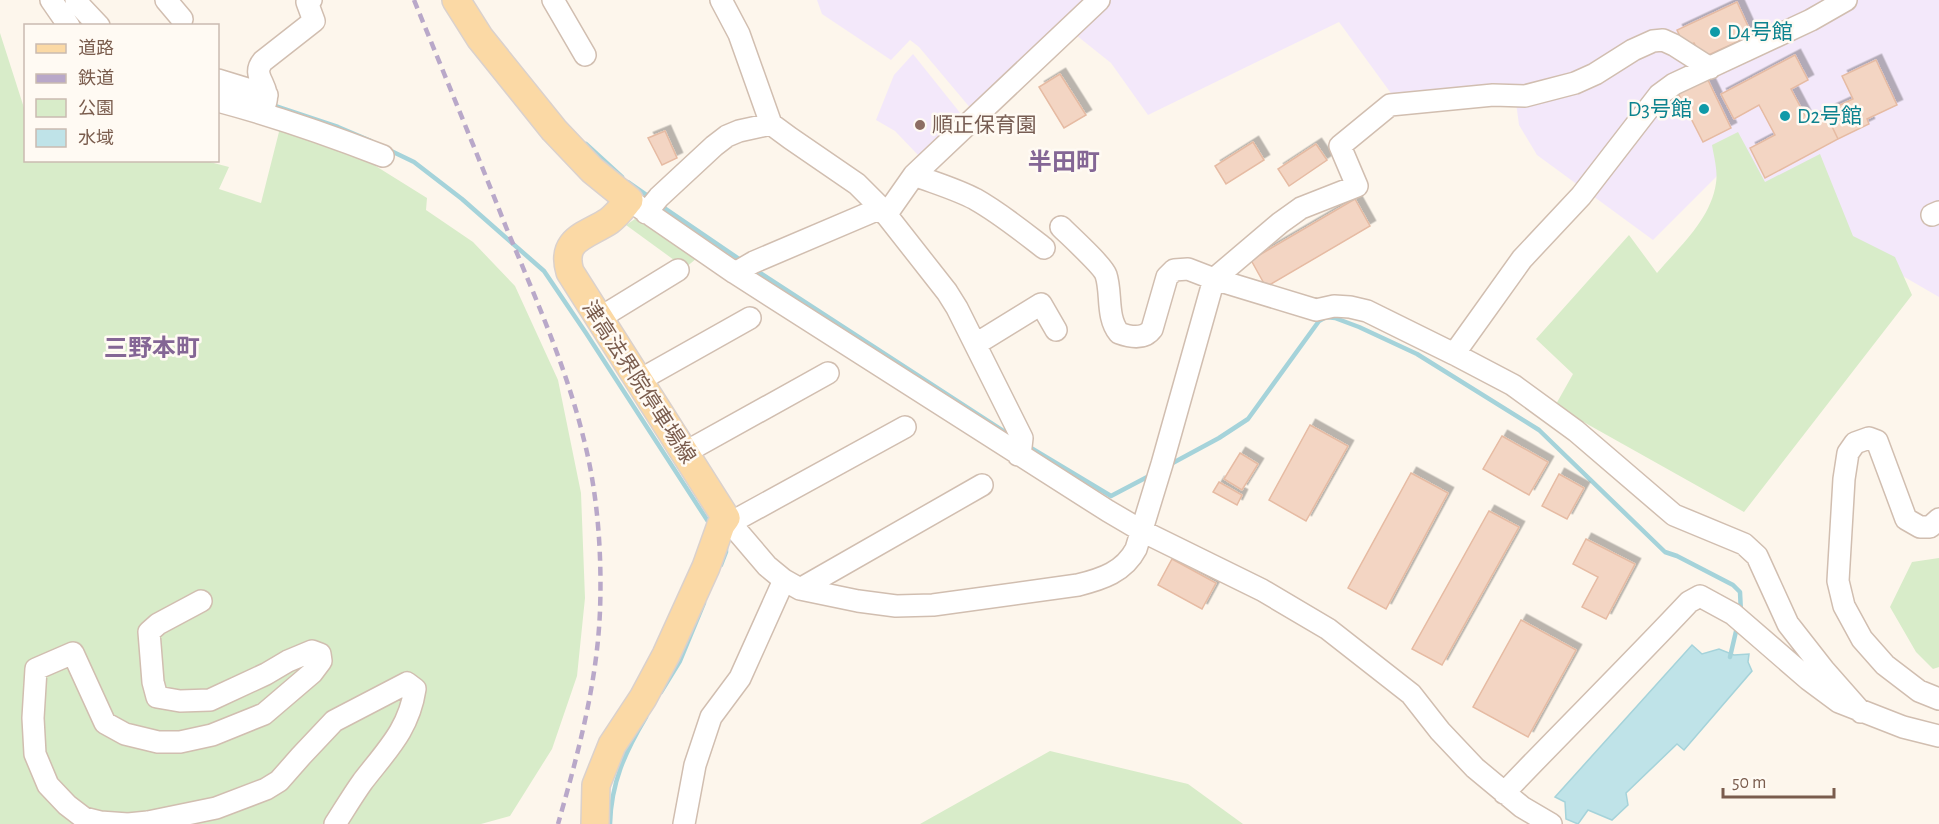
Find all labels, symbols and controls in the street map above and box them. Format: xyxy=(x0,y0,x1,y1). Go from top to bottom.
place label: D4号館 xyxy=(1727,21,1793,43)
legend xyxy=(24,24,219,162)
marker: D4号館 xyxy=(1708,25,1722,39)
text: 道路 xyxy=(78,38,114,58)
text: 鉄道 xyxy=(78,68,114,88)
place label: D3号館 xyxy=(1628,98,1692,120)
text: 公園 xyxy=(78,99,114,118)
marker: D3号館 xyxy=(1697,102,1711,116)
place label: D2号館 xyxy=(1797,105,1862,127)
marker: D2号館 xyxy=(1778,109,1792,123)
place label: 順正保育園 xyxy=(932,114,1037,136)
marker: 順正保育園 xyxy=(913,118,927,132)
text: 水域 xyxy=(78,129,114,148)
district label: 半田町 xyxy=(1028,149,1100,175)
street label: 津高法界院停車場線 xyxy=(578,297,700,467)
district label: 三野本町 xyxy=(104,335,200,361)
scale bar xyxy=(1723,761,1834,799)
text: 50 m xyxy=(1732,774,1766,792)

